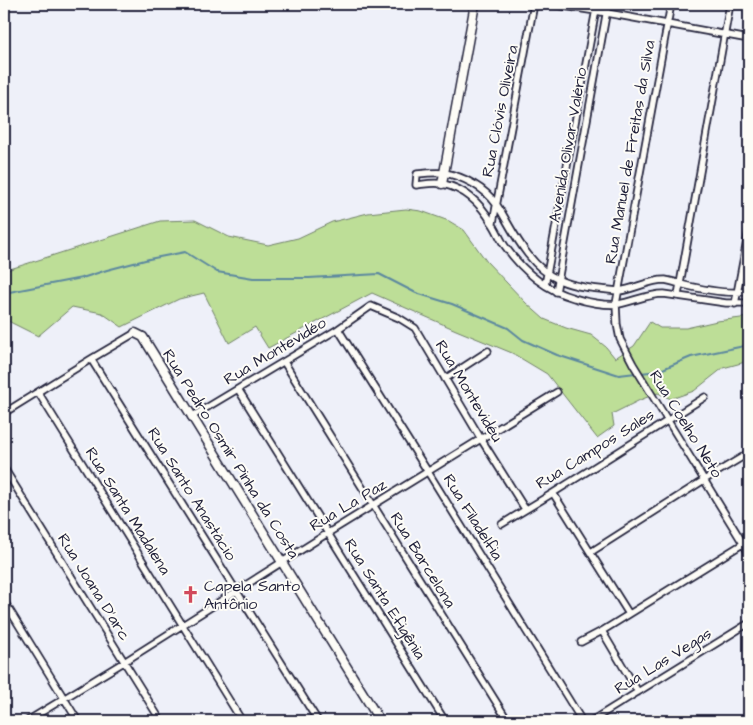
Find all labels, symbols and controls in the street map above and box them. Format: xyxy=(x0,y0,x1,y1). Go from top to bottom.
street label: Rua Manuel de Freitas da Silva xyxy=(599,38,661,266)
street label: Rua Clóvis Oliveira xyxy=(476,43,524,179)
street label: Avenida Olivar Valério xyxy=(544,66,592,224)
street label: Rua Montevidéo xyxy=(220,312,330,390)
street label: Rua Montevidéu xyxy=(430,336,508,446)
street label: Rua Pedro Osmir Pinha da Costa xyxy=(157,345,305,563)
street label: Rua Coelho Neto xyxy=(644,366,728,482)
street label: Rua Campos Sales xyxy=(532,404,658,494)
street label: Rua Santo Anastácio xyxy=(142,423,242,565)
street label: Rua Santa Madalena xyxy=(80,443,176,579)
street label: Rua Filadelfia xyxy=(438,470,508,564)
street label: Rua La Paz xyxy=(305,473,391,537)
street label: Rua Barcelona xyxy=(385,508,461,612)
street label: Rua Joana D'arc xyxy=(52,529,136,645)
street label: Rua Santa Efigênia xyxy=(338,534,431,664)
place label: Capela Santo Antônio xyxy=(204,575,300,615)
church icon: Capela Santo Antônio xyxy=(180,585,200,605)
street label: Rua Las Vegas xyxy=(610,622,716,701)

